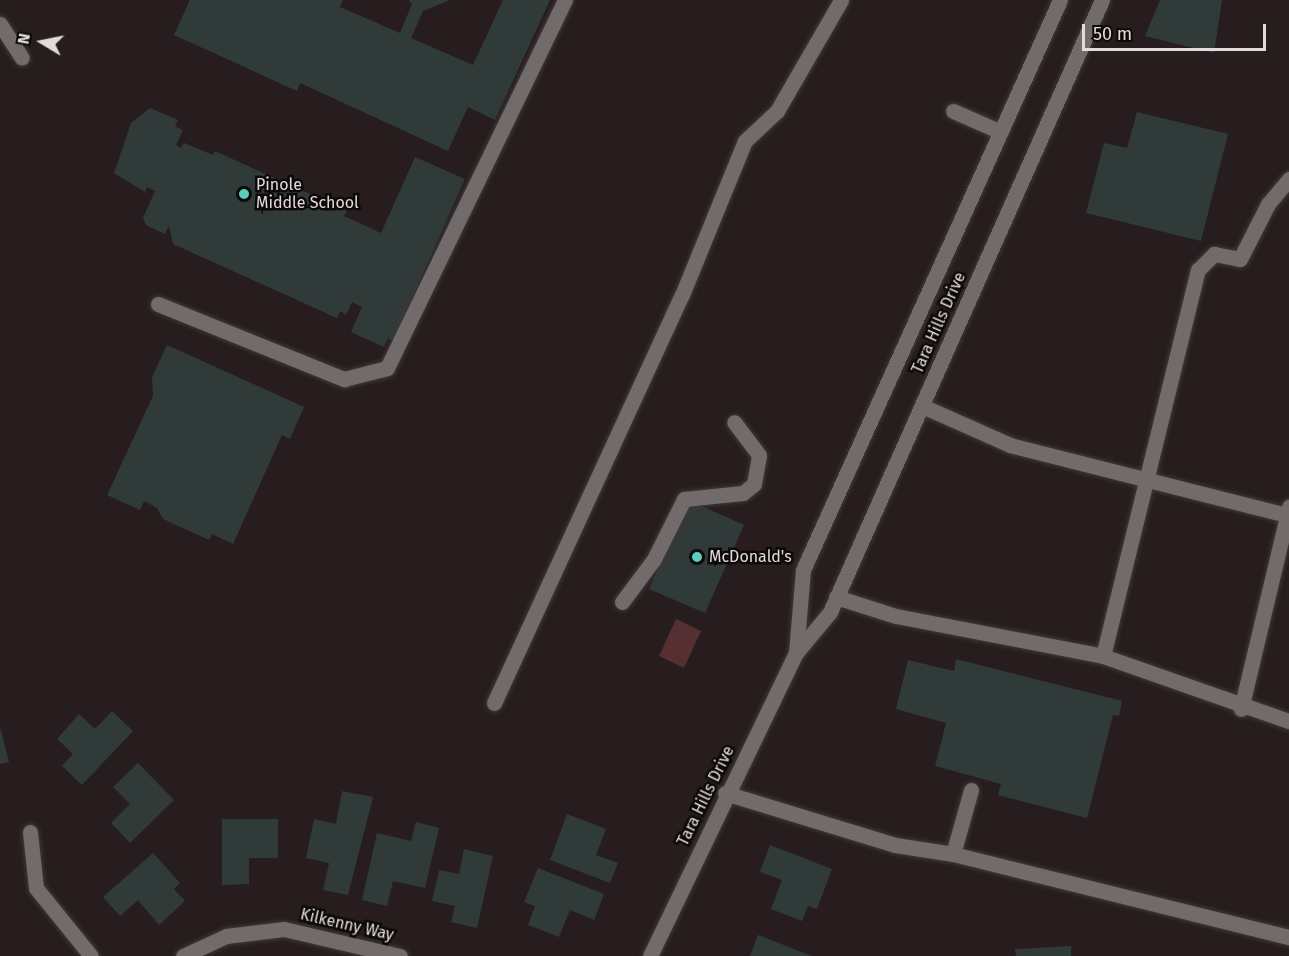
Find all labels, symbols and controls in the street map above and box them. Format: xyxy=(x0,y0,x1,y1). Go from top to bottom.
north arrow xyxy=(12,12,72,72)
scale bar xyxy=(1085,12,1270,50)
text: 50 m xyxy=(1093,23,1132,45)
text: N xyxy=(14,32,34,46)
place label: Pinole Middle School xyxy=(256,175,359,213)
marker: Pinole Middle School xyxy=(237,187,251,201)
street label: Tara Hills Drive xyxy=(908,269,970,377)
place label: McDonald's xyxy=(709,547,792,567)
marker: McDonald's xyxy=(690,550,704,564)
street label: Tara Hills Drive xyxy=(674,743,738,849)
street label: Kilkenny Way xyxy=(298,905,396,945)

